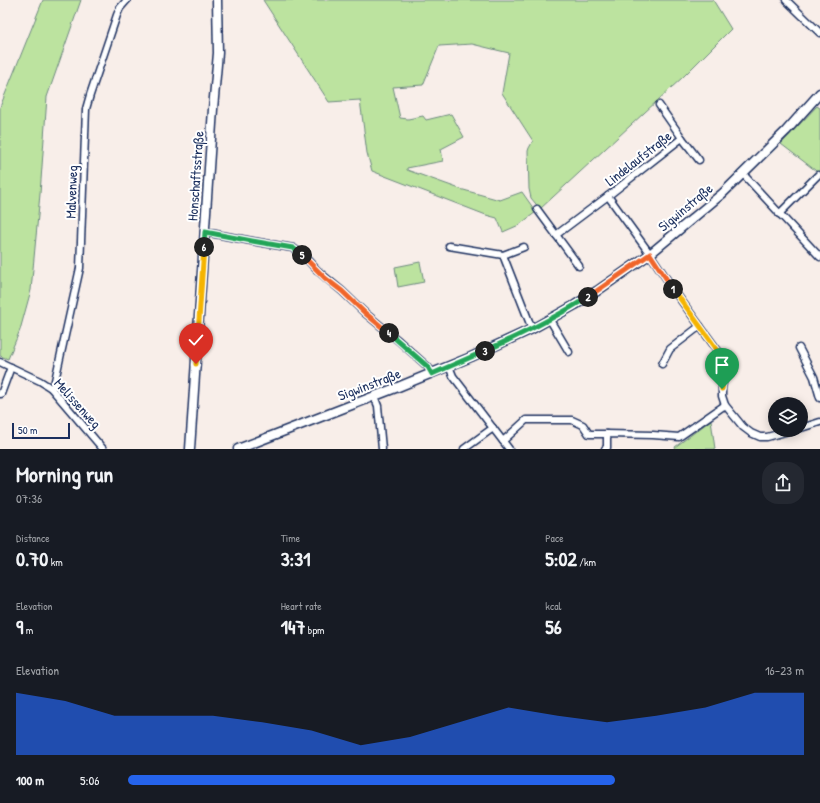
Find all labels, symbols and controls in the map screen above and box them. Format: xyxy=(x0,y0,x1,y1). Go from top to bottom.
street label: Lindelaufstraße xyxy=(601,126,676,191)
street label: Honschaftsstraße xyxy=(182,130,209,222)
street label: Malvenweg xyxy=(61,165,82,219)
street label: Sigwinstraße xyxy=(654,178,717,236)
pin: 6 xyxy=(194,237,214,257)
text: 6 xyxy=(202,240,206,254)
pin: 5 xyxy=(292,245,312,265)
text: 5 xyxy=(300,248,304,262)
pin: 1 xyxy=(663,279,683,299)
text: 1 xyxy=(671,282,675,296)
pin: 2 xyxy=(578,287,598,307)
text: 2 xyxy=(585,290,591,304)
pin xyxy=(179,323,213,364)
pin: 4 xyxy=(379,323,399,343)
text: 4 xyxy=(387,326,391,340)
icon: check xyxy=(185,329,207,351)
pin: 3 xyxy=(475,341,495,361)
text: 3 xyxy=(483,344,487,358)
pin xyxy=(705,348,739,389)
icon: arrive xyxy=(711,354,733,376)
street label: Sigwinstraße xyxy=(335,363,404,406)
street label: Melissenweg xyxy=(50,374,106,433)
map controls xyxy=(768,397,808,437)
button: layers xyxy=(768,397,808,437)
scale bar xyxy=(12,421,70,440)
text: 50 m xyxy=(18,423,38,437)
text: Morning run xyxy=(16,459,113,489)
button: share xyxy=(762,462,804,504)
text: 07:36 xyxy=(16,489,42,507)
text: Distance xyxy=(16,531,50,545)
text: Time xyxy=(281,531,300,545)
text: Pace xyxy=(545,531,564,545)
text: 0.70 xyxy=(16,545,48,572)
text: 3:31 xyxy=(281,545,310,572)
text: 5:02 xyxy=(545,545,577,572)
text: km xyxy=(48,555,63,569)
text: /km xyxy=(577,555,596,569)
text: Elevation xyxy=(16,599,53,613)
text: Heart rate xyxy=(281,599,322,613)
text: kcal xyxy=(545,599,561,613)
text: 9 xyxy=(16,613,23,640)
text: 147 xyxy=(281,613,305,640)
text: 56 xyxy=(545,613,562,640)
text: m xyxy=(23,623,33,637)
text: bpm xyxy=(305,623,325,637)
text: Elevation xyxy=(16,661,59,679)
text: 16–23 m xyxy=(765,661,804,679)
text: 100 m xyxy=(16,771,44,789)
text: 5:06 xyxy=(80,771,100,789)

